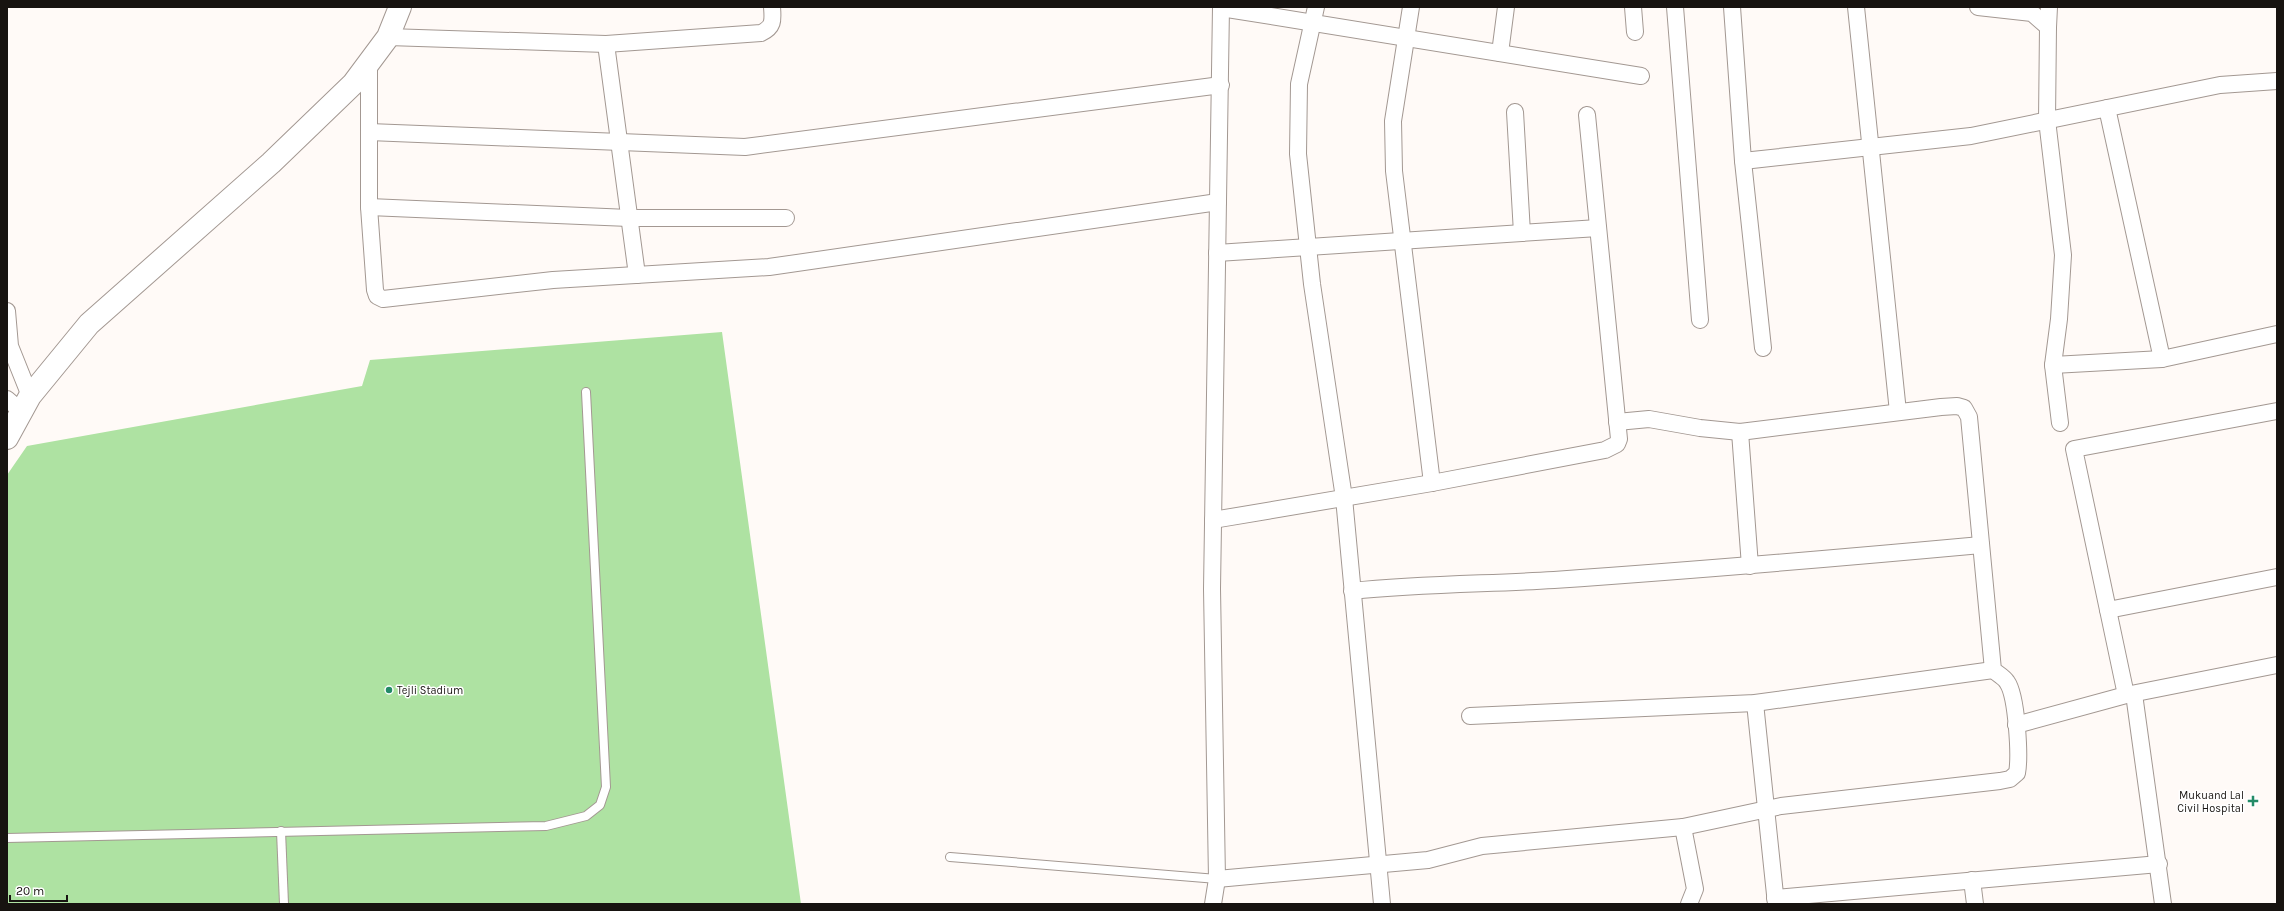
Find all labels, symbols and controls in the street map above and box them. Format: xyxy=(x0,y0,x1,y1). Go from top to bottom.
place label: Tejli Stadium xyxy=(397,684,463,697)
marker: Tejli Stadium xyxy=(384,685,394,695)
place label: Mukuand Lal Civil Hospital xyxy=(2177,789,2244,815)
marker: Mukuand Lal Civil Hospital xyxy=(2247,795,2259,807)
scale bar xyxy=(10,877,67,903)
text: 20 m xyxy=(16,884,44,898)

